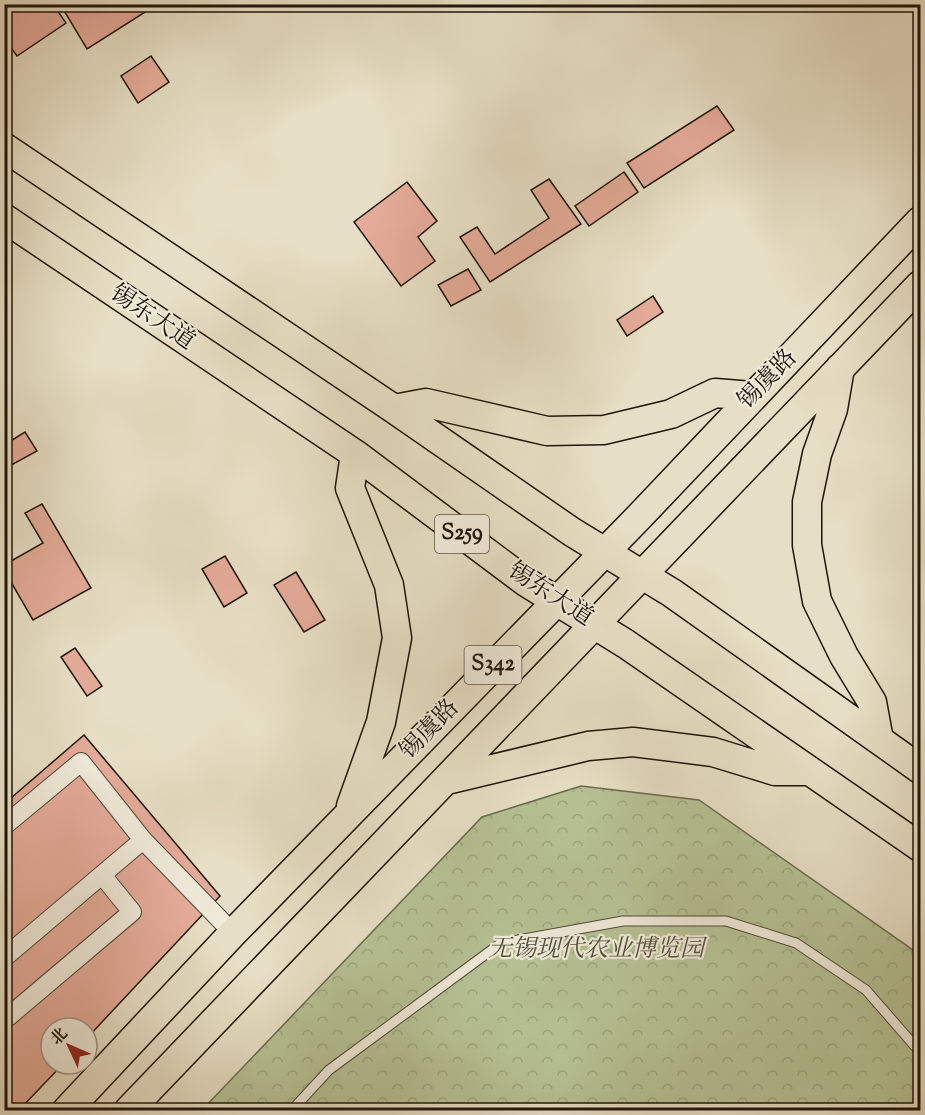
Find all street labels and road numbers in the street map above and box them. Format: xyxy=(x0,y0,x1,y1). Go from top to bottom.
street label: 锡东大道 xyxy=(103,277,201,359)
street label: 锡虞路 xyxy=(731,342,805,418)
road number: S259 xyxy=(435,515,489,553)
street label: 锡东大道 xyxy=(500,555,600,635)
road number: S342 xyxy=(464,646,522,684)
street label: 锡虞路 xyxy=(393,692,467,768)

